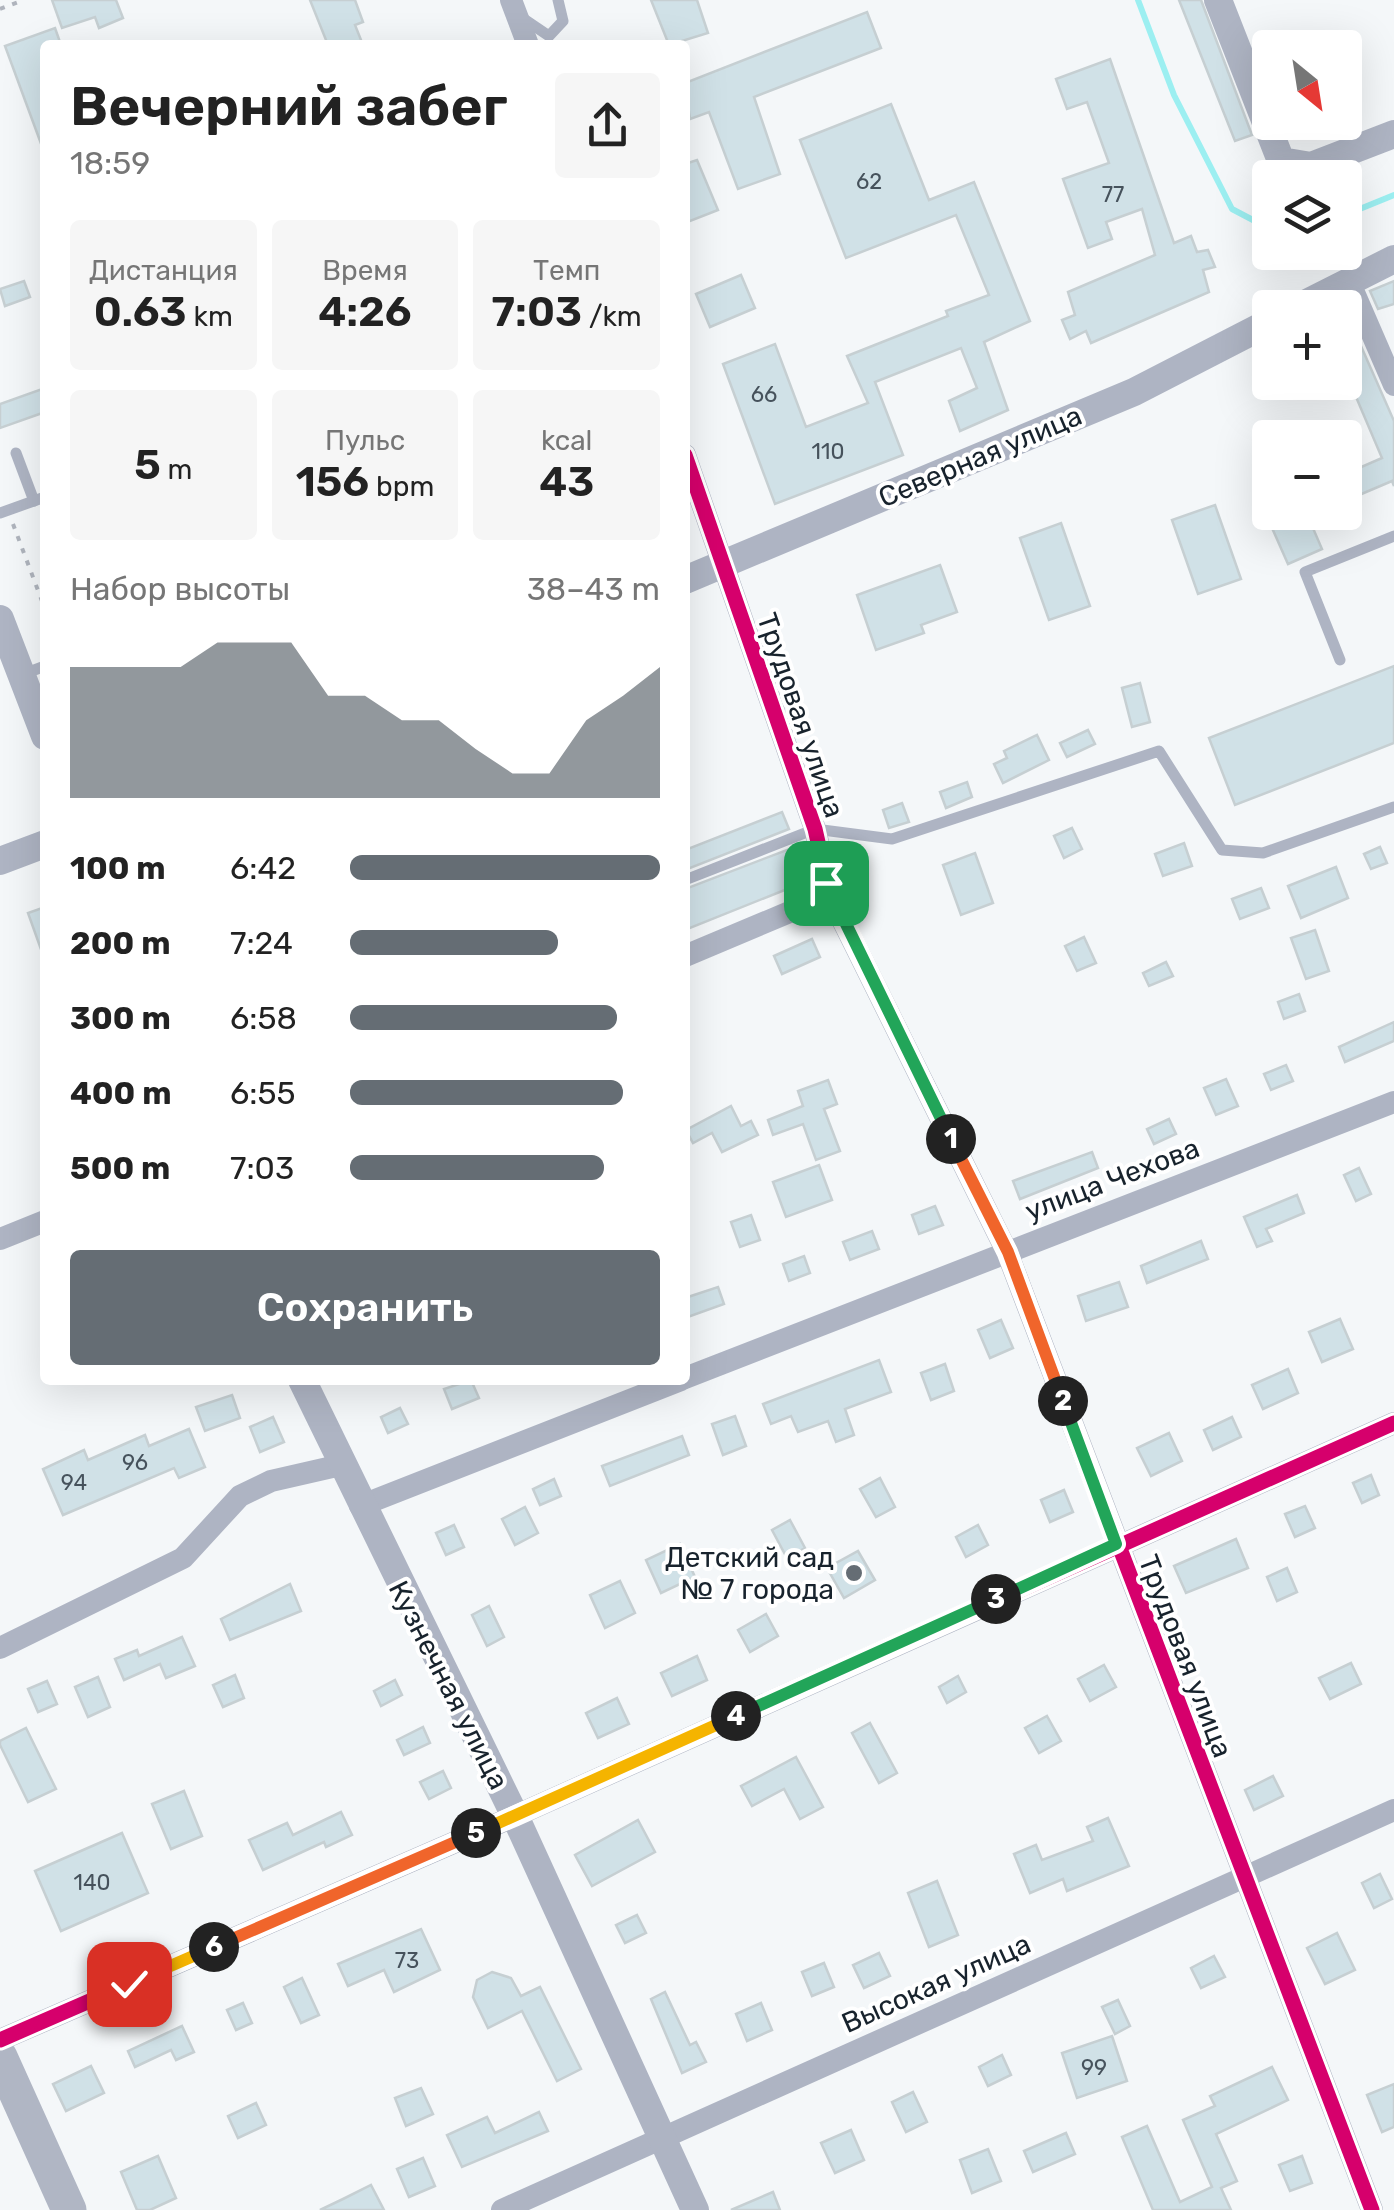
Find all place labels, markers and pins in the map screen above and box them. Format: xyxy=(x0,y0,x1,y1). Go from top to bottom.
pin xyxy=(784,841,869,926)
pin: 1 xyxy=(926,1114,976,1164)
pin: 2 xyxy=(1038,1376,1088,1426)
place label: Детский сад № 7 города xyxy=(665,1541,834,1606)
marker: Детский сад № 7 города xyxy=(843,1562,865,1584)
pin: 3 xyxy=(971,1574,1021,1624)
pin: 4 xyxy=(711,1691,761,1741)
pin: 5 xyxy=(451,1808,501,1858)
pin: 6 xyxy=(189,1922,239,1972)
pin xyxy=(87,1942,172,2027)

